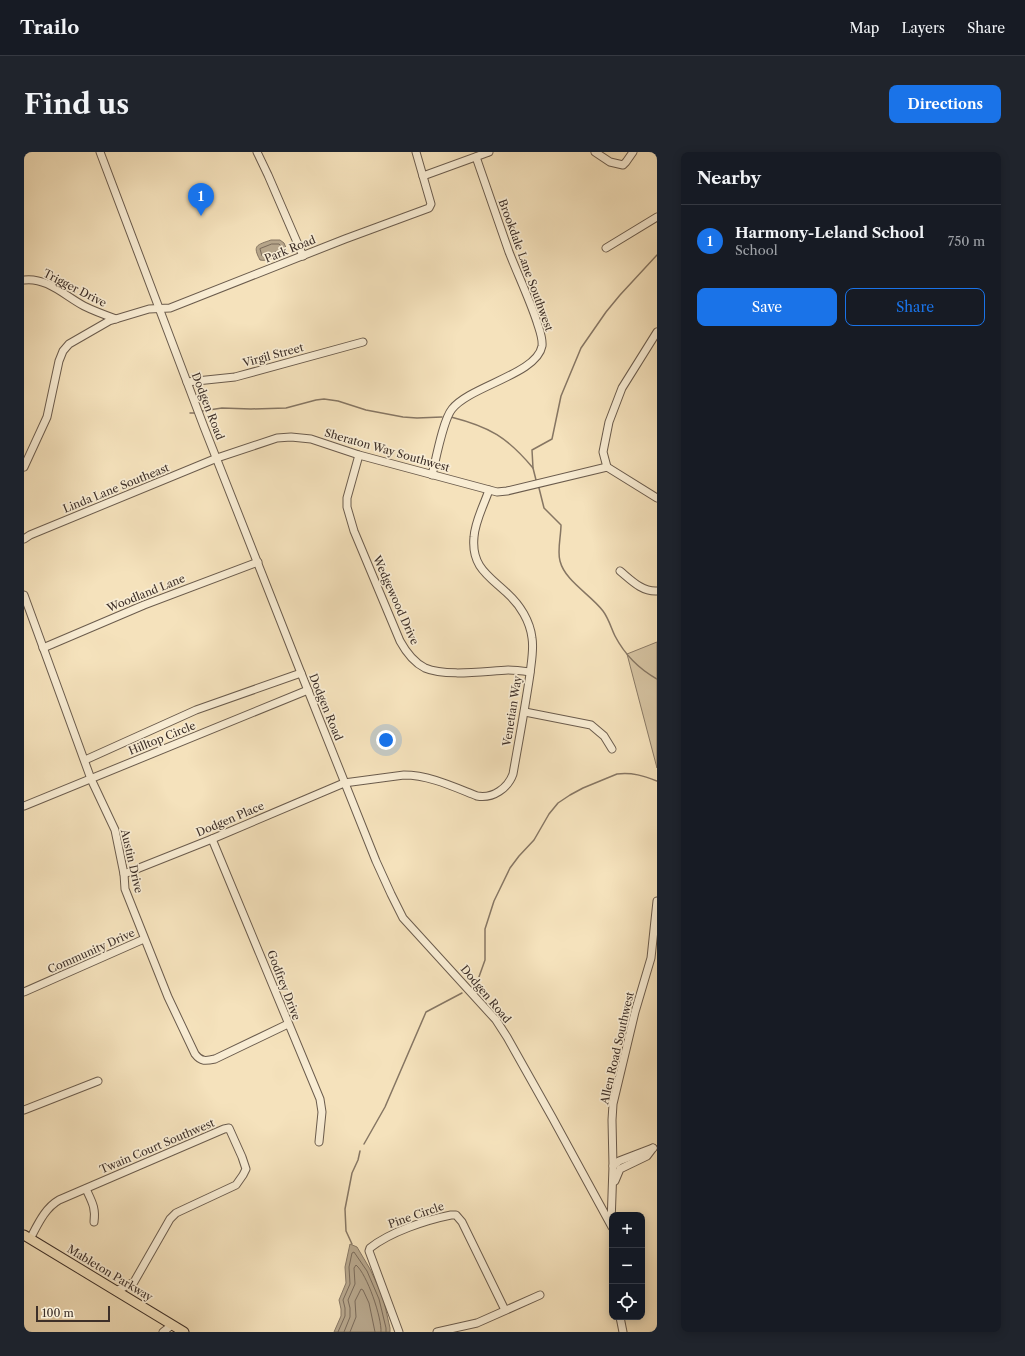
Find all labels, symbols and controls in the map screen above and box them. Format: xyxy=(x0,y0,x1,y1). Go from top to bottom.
text: Trailo xyxy=(20,16,79,39)
text: Map xyxy=(849,19,879,37)
text: Layers xyxy=(901,19,945,37)
text: Share xyxy=(967,19,1005,37)
button: Directions xyxy=(889,85,1001,123)
text: Find us xyxy=(24,87,129,121)
text: Nearby xyxy=(697,168,761,188)
pin: 1 xyxy=(188,183,214,216)
street label: Brookdale Lane Southwest xyxy=(496,197,556,333)
text: Harmony-Leland School xyxy=(735,223,924,242)
street label: Park Road xyxy=(262,232,318,266)
text: 1 xyxy=(707,233,713,249)
text: 750 m xyxy=(948,233,985,249)
text: School xyxy=(735,242,778,258)
street label: Trigger Drive xyxy=(41,266,109,310)
button: Save xyxy=(697,288,837,326)
button: Share xyxy=(845,288,985,326)
street label: Virgil Street xyxy=(240,340,305,370)
street label: Dodgen Road xyxy=(189,370,227,442)
street label: Sheraton Way Southwest xyxy=(323,425,451,475)
street label: Linda Lane Southeast xyxy=(61,460,171,516)
street label: Wedgewood Drive xyxy=(370,552,422,647)
street label: Woodland Lane xyxy=(104,571,187,615)
street label: Dodgen Road xyxy=(306,671,346,743)
street label: Venetian Way xyxy=(499,674,525,748)
street label: Hilltop Circle xyxy=(126,718,198,758)
your location xyxy=(376,730,396,750)
street label: Dodgen Place xyxy=(194,798,266,840)
street label: Austin Drive xyxy=(118,827,146,894)
street label: Community Drive xyxy=(45,926,137,976)
street label: Godfrey Drive xyxy=(264,948,304,1022)
street label: Dodgen Road xyxy=(458,962,514,1026)
street label: Allen Road Southwest xyxy=(597,990,637,1107)
street label: Twain Court Southwest xyxy=(98,1115,217,1177)
street label: Pine Circle xyxy=(386,1199,446,1231)
map controls xyxy=(609,1212,645,1320)
button: + xyxy=(609,1212,645,1248)
street label: Mableton Parkway xyxy=(65,1242,156,1305)
button: − xyxy=(609,1248,645,1284)
button: locate xyxy=(609,1284,645,1320)
scale bar xyxy=(36,1304,110,1323)
text: 100 m xyxy=(42,1306,74,1320)

